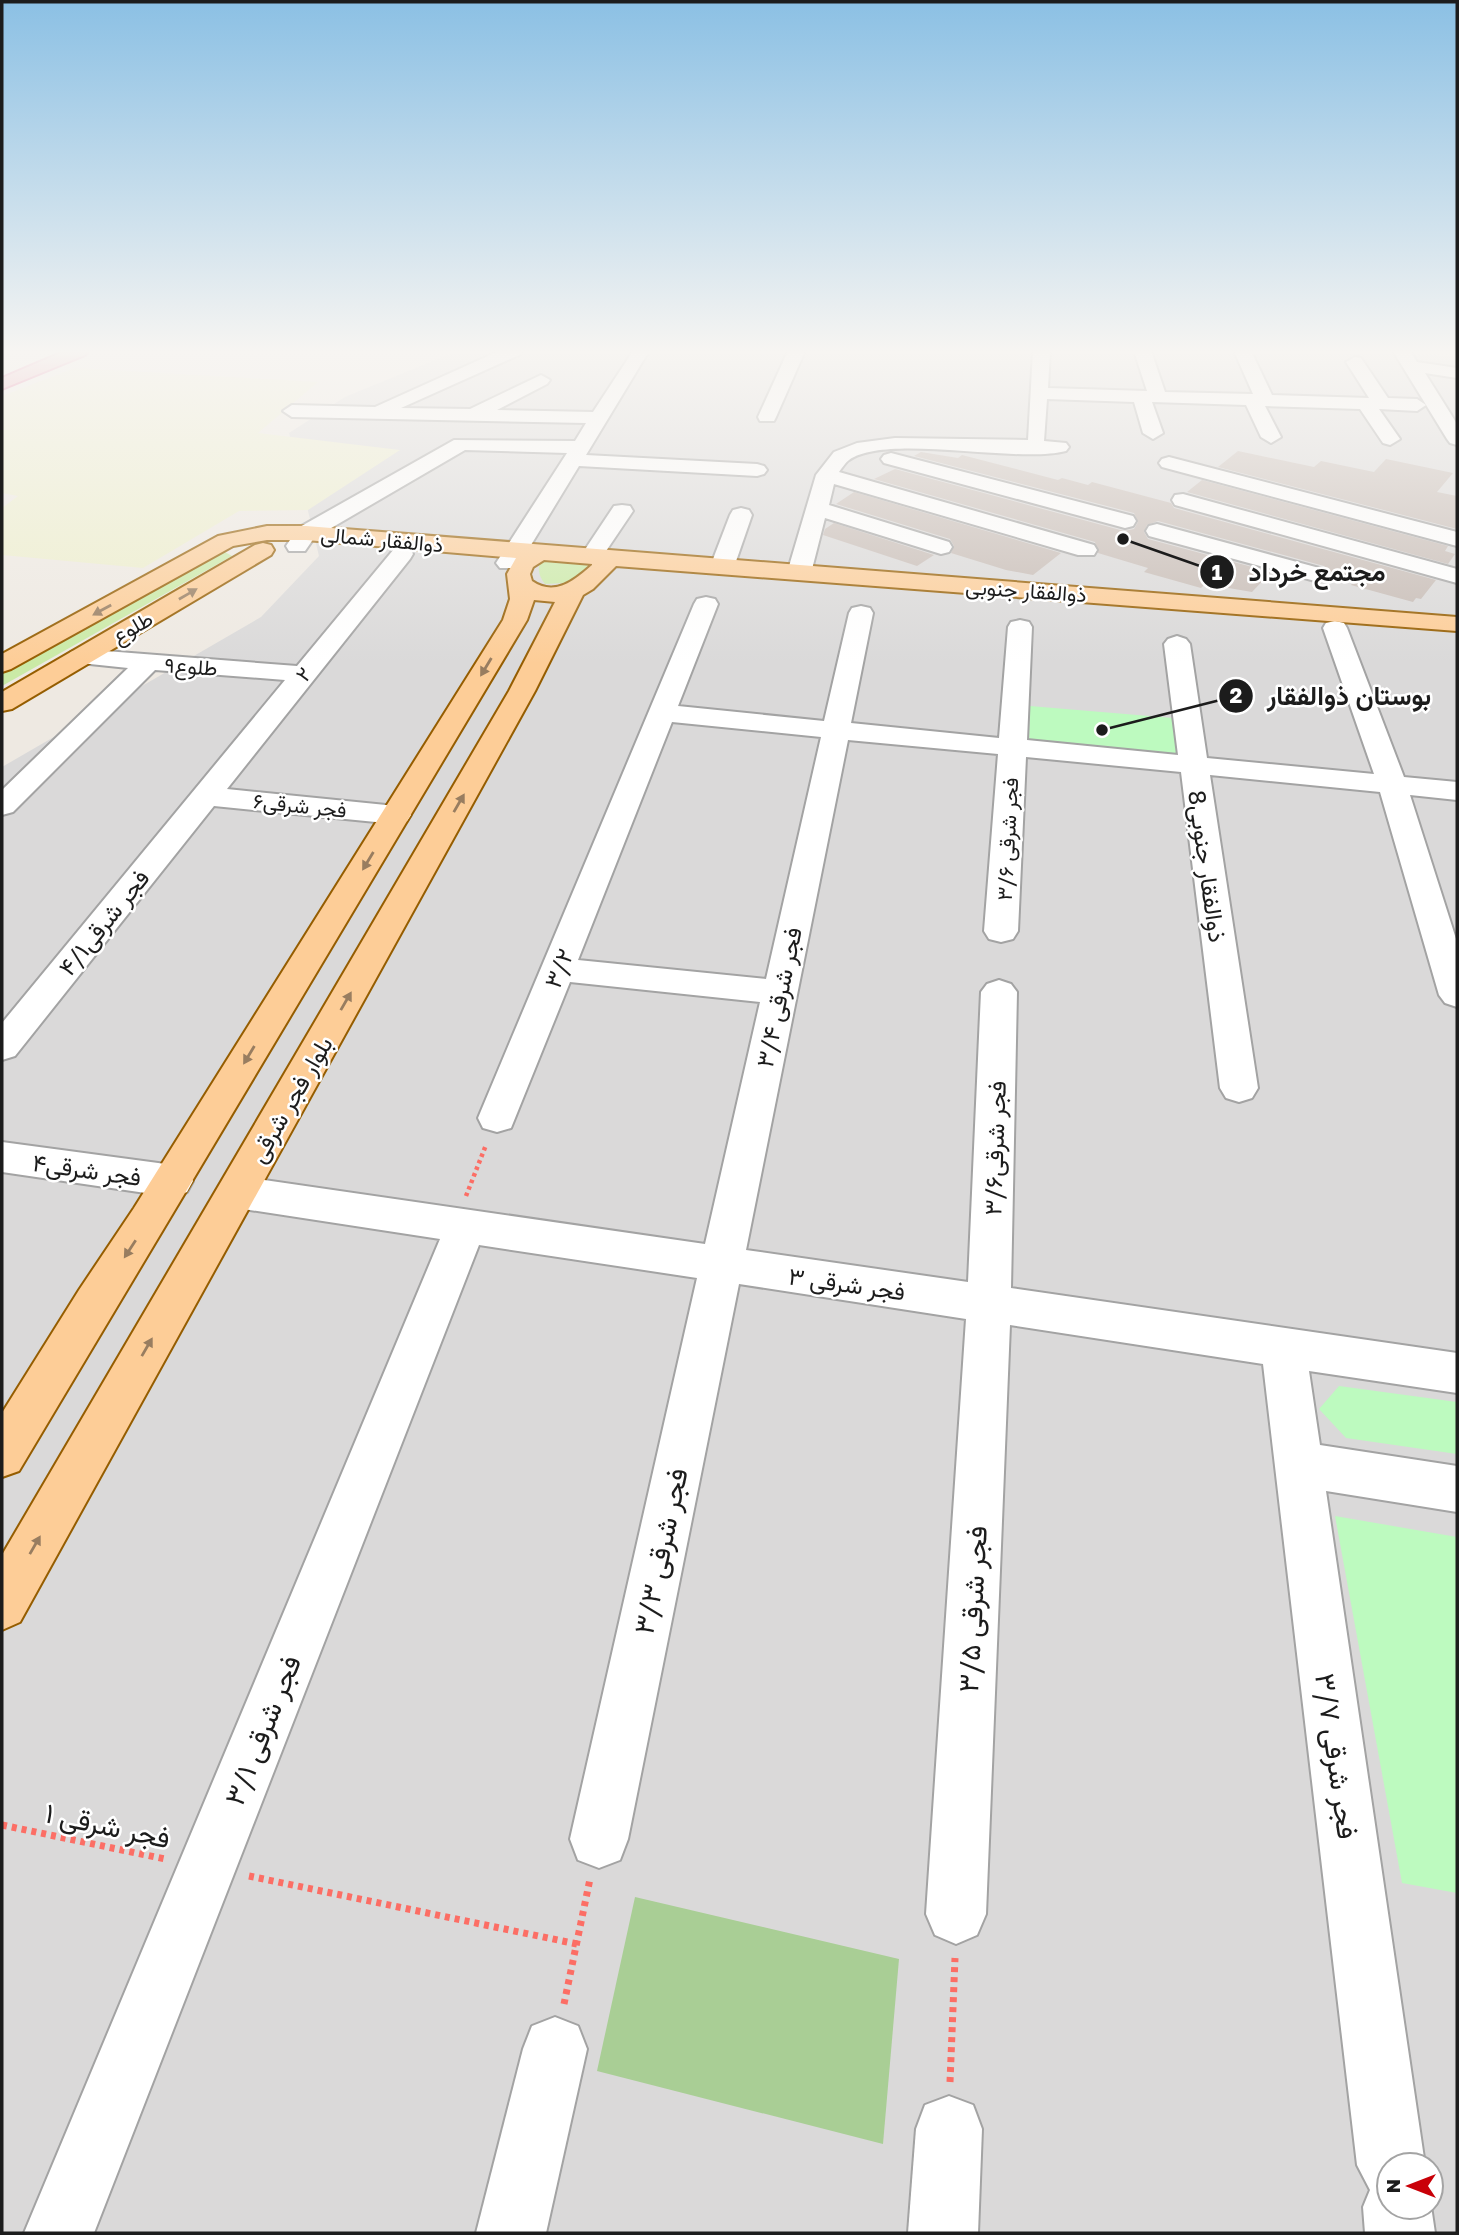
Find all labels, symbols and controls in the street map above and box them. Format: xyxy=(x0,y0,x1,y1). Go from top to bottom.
street label: ذوالفقار شمالی xyxy=(320,521,444,558)
callout: مجتمع خرداد xyxy=(1200,549,1400,596)
text: مجتمع خرداد xyxy=(1248,556,1386,590)
text: 1 xyxy=(1212,559,1223,585)
street label: ذوالفقار جنوبی xyxy=(964,573,1087,608)
one-way arrow xyxy=(178,588,197,601)
one-way arrow xyxy=(92,604,112,615)
street label: طلوع xyxy=(107,605,158,651)
street label: طلوع۹ xyxy=(164,651,218,683)
one-way arrow xyxy=(480,657,493,676)
street label: ۲ xyxy=(289,662,317,686)
callout: بوستان ذوالفقار xyxy=(1218,673,1445,720)
text: بوستان ذوالفقار xyxy=(1266,680,1431,712)
text: 2 xyxy=(1230,682,1243,708)
street label: ۳/۶ فجر شرقی xyxy=(991,777,1024,901)
street label: فجر شرقی۶ xyxy=(252,787,348,824)
street label: 8ذوالفقار جنوبی xyxy=(1181,788,1233,944)
one-way arrow xyxy=(452,793,464,813)
one-way arrow xyxy=(361,851,374,871)
street label: فجر شرقی۴/۱ xyxy=(51,863,156,982)
street label: ۳/۴ فجر شرقی xyxy=(749,924,809,1070)
street label: ۳/۲ xyxy=(537,944,579,992)
one-way arrow xyxy=(340,991,352,1010)
street label: بلوار فجر شرقی xyxy=(242,1031,340,1168)
one-way arrow xyxy=(243,1046,256,1065)
street label: فجر شرقی۳/۶ xyxy=(977,1080,1013,1216)
street label: فجر شرقی۴ xyxy=(31,1147,143,1193)
one-way arrow xyxy=(123,1240,137,1258)
street label: ۳ فجر شرقی xyxy=(787,1260,907,1308)
one-way arrow xyxy=(141,1337,153,1357)
street label: ۳/۳ فجر شرقی xyxy=(626,1465,696,1637)
street label: ۳/۵ فجر شرقی xyxy=(951,1525,995,1693)
one-way arrow xyxy=(29,1535,41,1554)
street label: ۳/۱ فجر شرقی xyxy=(217,1650,309,1810)
street label: ۳/۷ فجر شرقی xyxy=(1307,1671,1365,1841)
street label: ۱ فجر شرقی xyxy=(42,1796,173,1856)
north arrow xyxy=(1375,2151,1445,2221)
text: N xyxy=(1381,2179,1404,2193)

